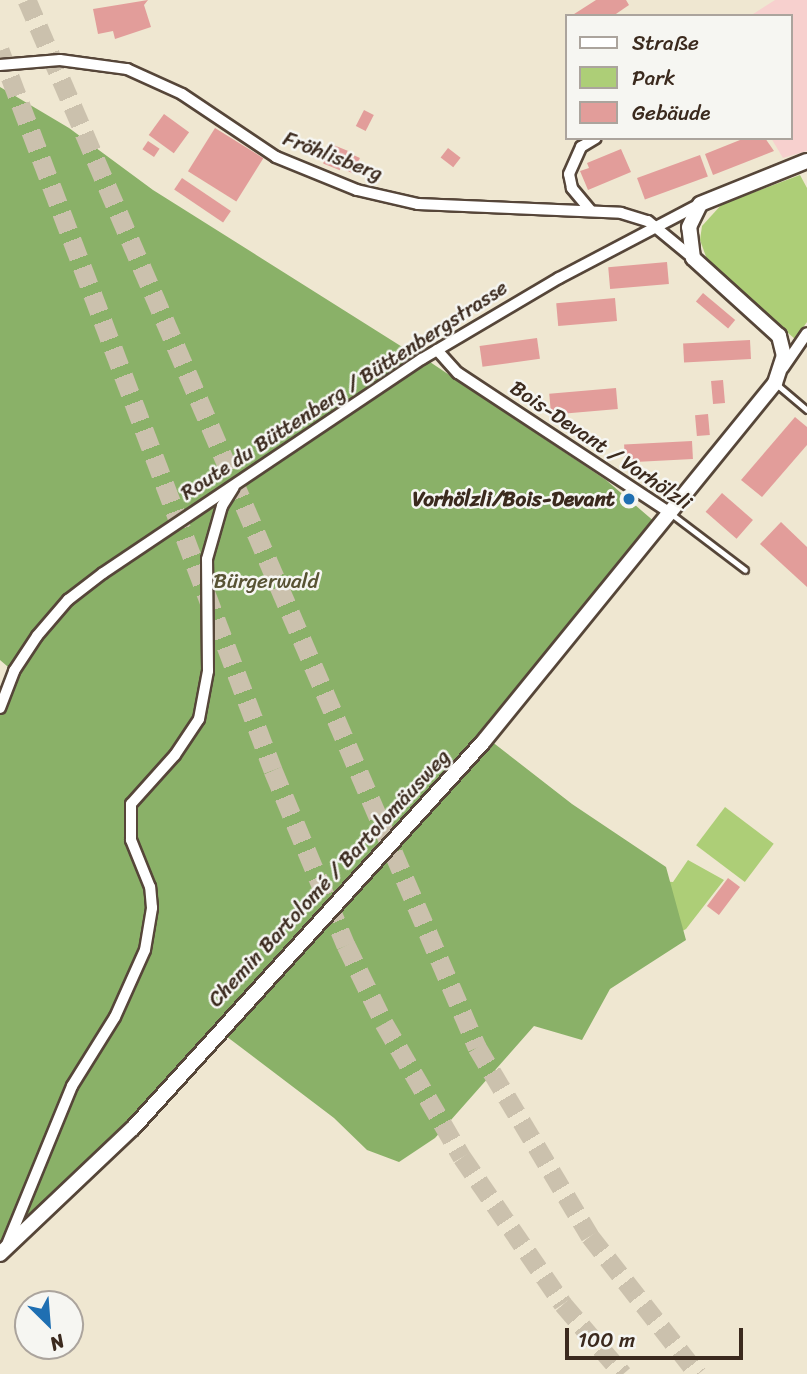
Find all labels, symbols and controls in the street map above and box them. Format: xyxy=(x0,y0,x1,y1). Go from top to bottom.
legend xyxy=(566,14,793,140)
text: Straße xyxy=(632,24,699,62)
text: Park xyxy=(632,59,675,97)
text: Gebäude xyxy=(632,94,710,132)
street label: Fröhlisberg xyxy=(280,126,386,186)
street label: Route du Büttenberg / Büttenbergstrasse xyxy=(176,275,512,505)
street label: Bois-Devant / Vorhölzli xyxy=(505,375,697,515)
place label: Vorhölzli/Bois-Devant xyxy=(413,486,615,512)
marker: Vorhölzli/Bois-Devant xyxy=(621,491,637,507)
park label: Bürgerwald xyxy=(213,568,319,594)
street label: Chemin Bartolomé / Bartolomäusweg xyxy=(203,744,455,1012)
north arrow xyxy=(14,1290,84,1360)
scale bar xyxy=(569,1314,748,1358)
text: 100 m xyxy=(578,1321,635,1359)
text: N xyxy=(44,1325,70,1360)

